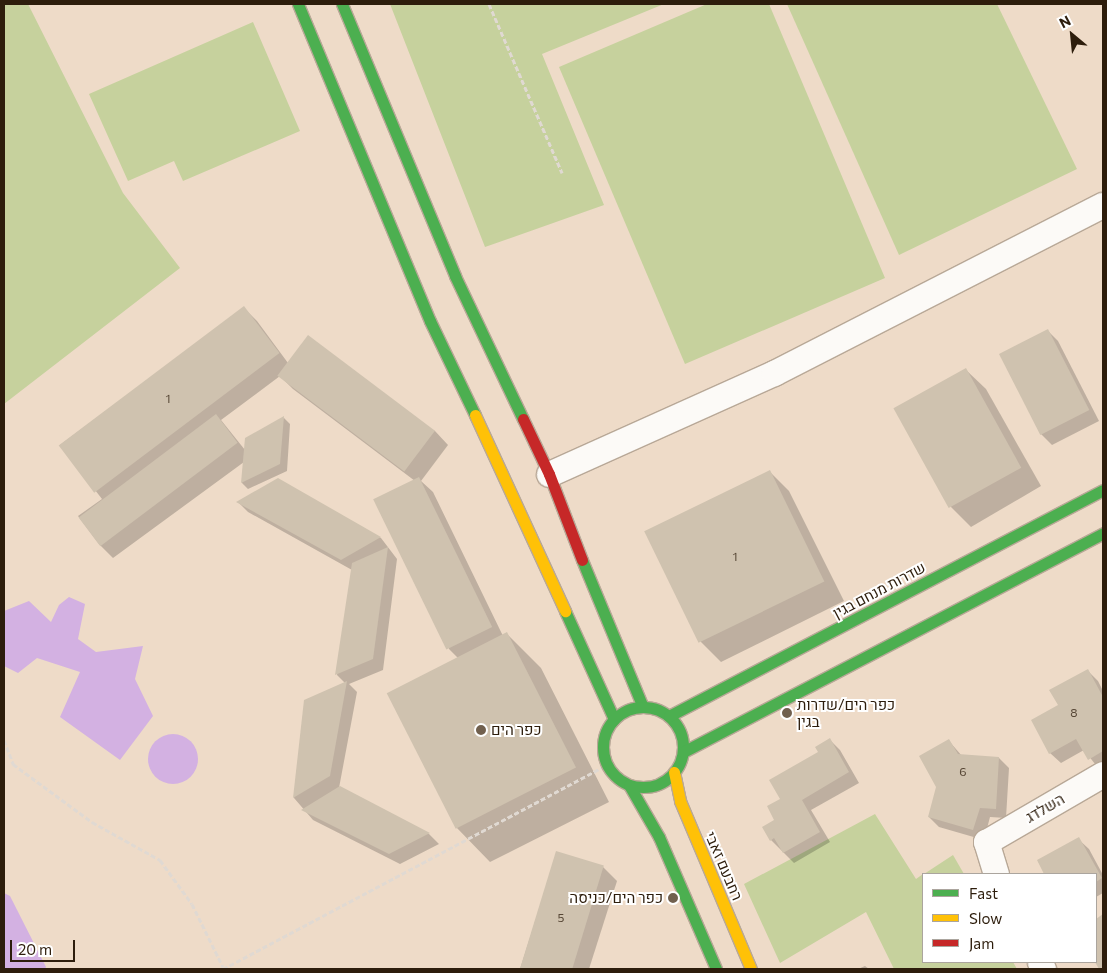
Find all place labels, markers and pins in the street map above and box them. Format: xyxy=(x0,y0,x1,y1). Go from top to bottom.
place label: כפר הים/שדרות בגין xyxy=(797,695,895,730)
marker: כפר הים/שדרות בגין xyxy=(781,707,793,719)
place label: כפר הים xyxy=(491,721,542,739)
marker: כפר הים xyxy=(475,724,487,736)
place label: כפר הים/כניסה xyxy=(569,889,663,907)
marker: כפר הים/כניסה xyxy=(667,892,679,904)

